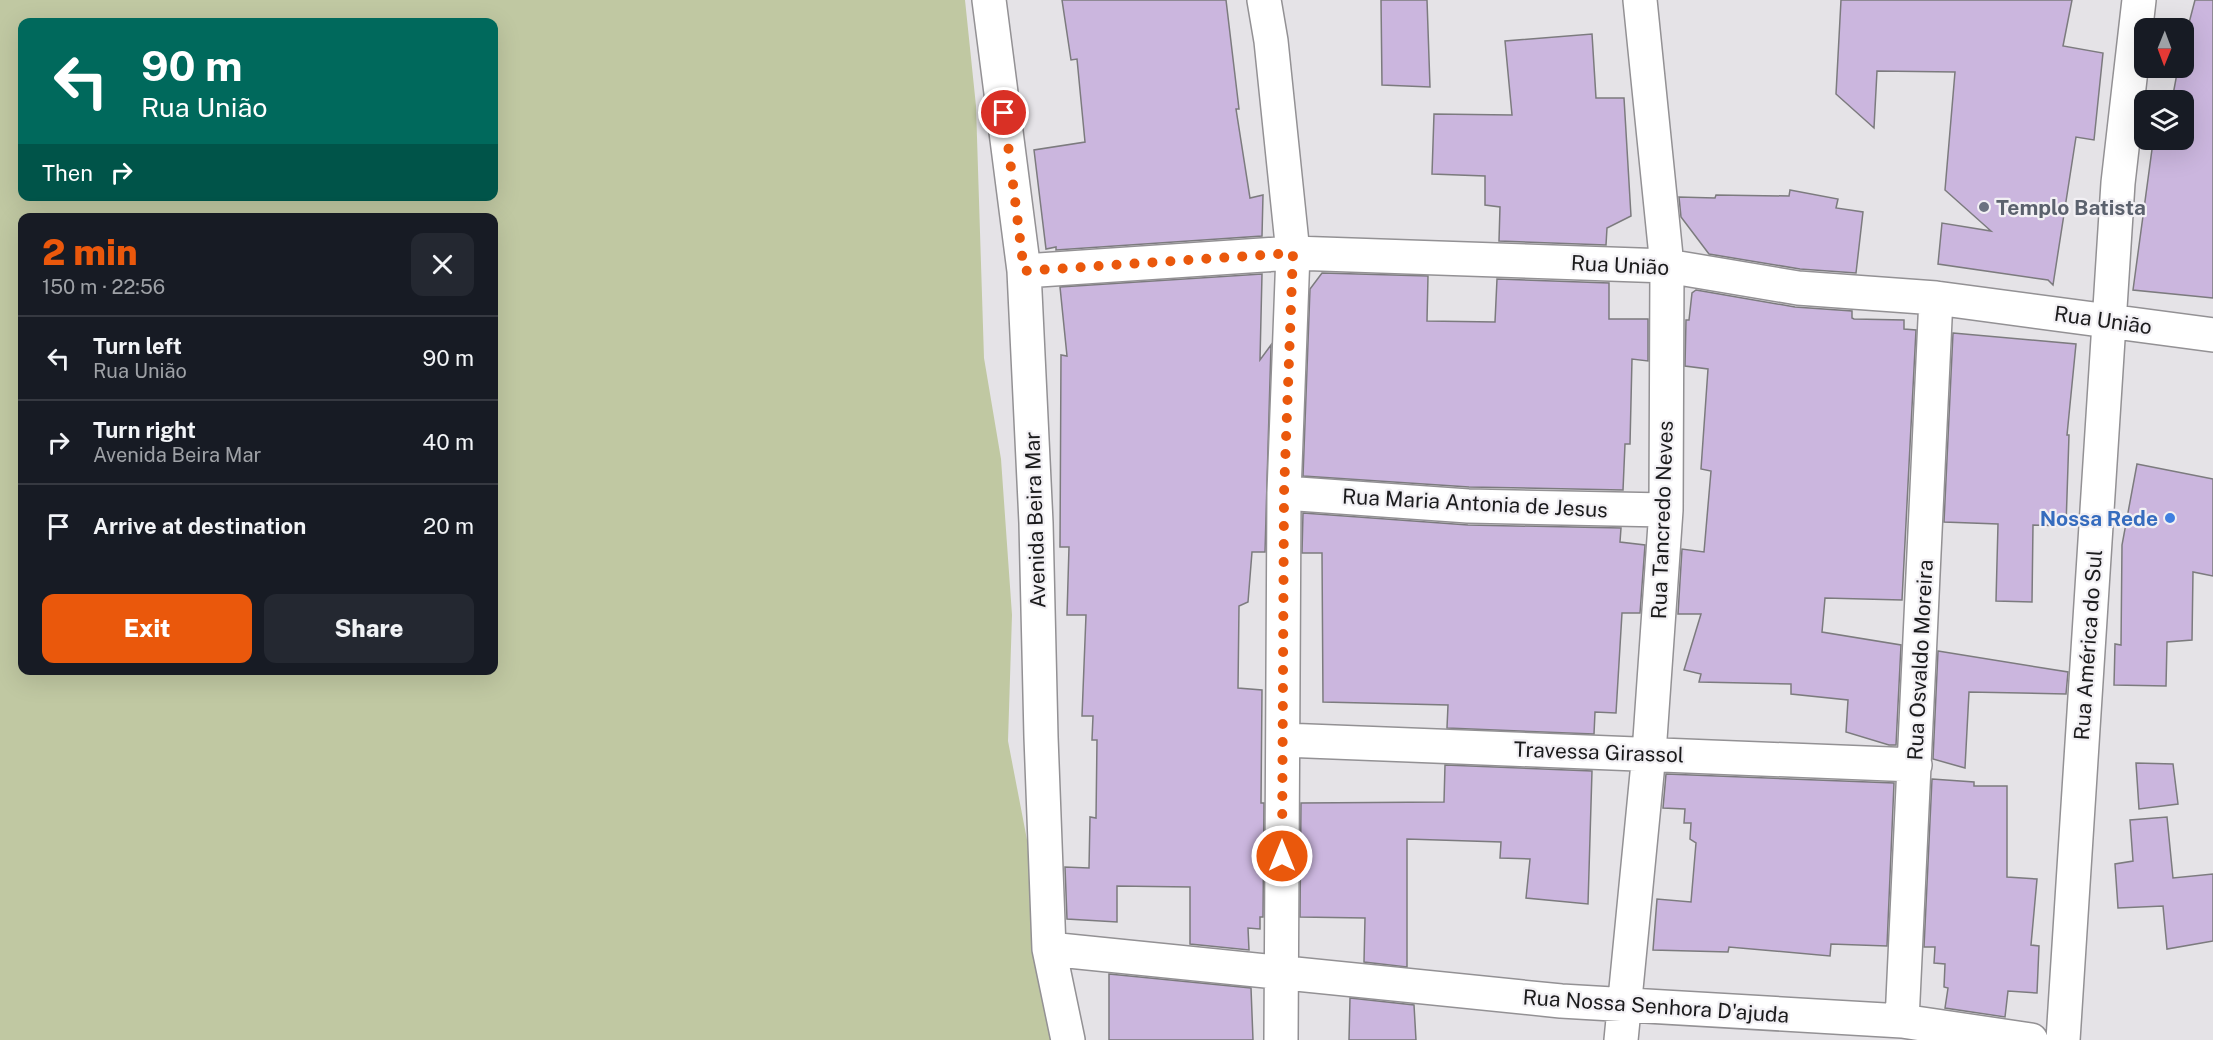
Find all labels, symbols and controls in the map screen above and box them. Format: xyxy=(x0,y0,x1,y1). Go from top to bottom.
north arrow xyxy=(2134,18,2194,78)
map controls xyxy=(2134,18,2194,150)
text: 90 m xyxy=(141,41,243,90)
icon: left xyxy=(42,42,120,120)
pin xyxy=(978,87,1029,138)
button: layers xyxy=(2134,90,2194,150)
text: Rua União xyxy=(141,91,268,123)
icon: arrive xyxy=(987,96,1020,129)
icon: right xyxy=(105,156,138,189)
text: Then xyxy=(42,160,93,186)
place label: Templo Batista xyxy=(1996,195,2146,220)
marker: Templo Batista xyxy=(1977,200,1991,214)
text: 2 min xyxy=(42,231,138,273)
button: close xyxy=(411,233,474,296)
street label: Rua União xyxy=(1570,250,1670,280)
text: 150 m · 22:56 xyxy=(42,275,165,299)
street label: Rua União xyxy=(2053,301,2153,339)
text: Turn left xyxy=(93,333,182,359)
icon: left xyxy=(42,342,75,375)
text: 90 m xyxy=(423,345,474,371)
text: Rua União xyxy=(93,359,187,383)
text: Turn right xyxy=(93,417,196,443)
street label: Rua Tancredo Neves xyxy=(1646,420,1678,620)
icon: right xyxy=(42,426,75,459)
text: 40 m xyxy=(422,429,474,455)
street label: Avenida Beira Mar xyxy=(1019,431,1051,609)
text: Avenida Beira Mar xyxy=(93,443,261,467)
street label: Rua Maria Antonia de Jesus xyxy=(1341,484,1609,522)
place label: Nossa Rede xyxy=(2040,506,2158,531)
icon: arrive xyxy=(42,510,75,543)
marker: Nossa Rede xyxy=(2163,511,2177,525)
text: Arrive at destination xyxy=(93,513,306,539)
text: 20 m xyxy=(423,513,474,539)
street label: Rua América do Sul xyxy=(2069,549,2107,741)
street label: Rua Osvaldo Moreira xyxy=(1902,559,1938,761)
button: Exit xyxy=(42,594,252,663)
button: Share xyxy=(264,594,474,663)
street label: Travessa Girassol xyxy=(1513,737,1685,767)
position arrow xyxy=(1250,824,1314,888)
street label: Rua Nossa Senhora D'ajuda xyxy=(1522,984,1790,1028)

